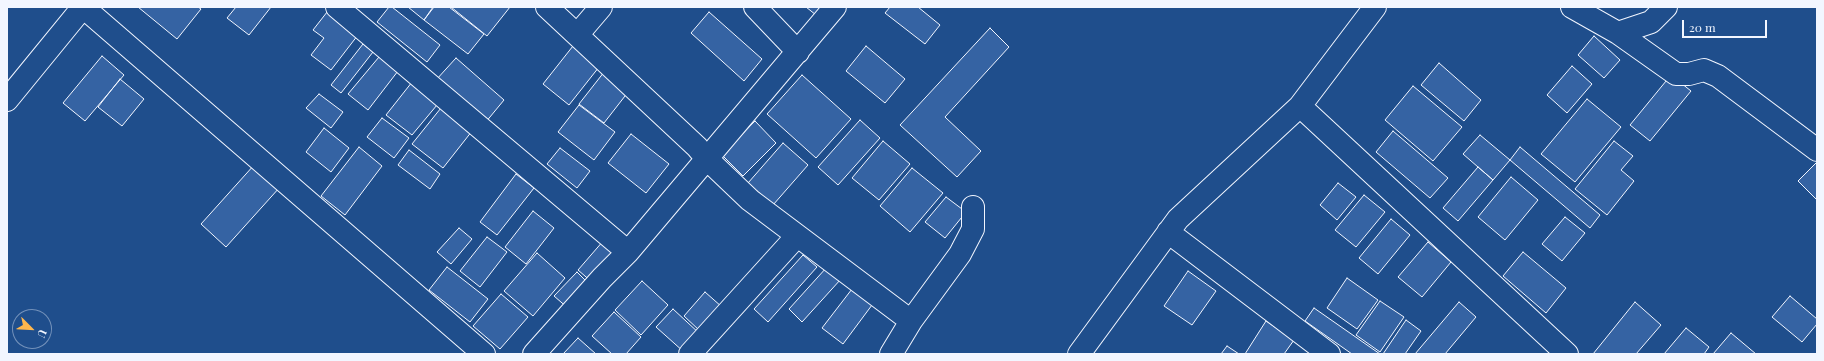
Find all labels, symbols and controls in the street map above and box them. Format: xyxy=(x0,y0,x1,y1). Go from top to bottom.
scale bar xyxy=(1684,12,1769,38)
text: 20 m xyxy=(1689,19,1716,35)
north arrow xyxy=(12,309,52,349)
text: U xyxy=(34,327,51,340)

